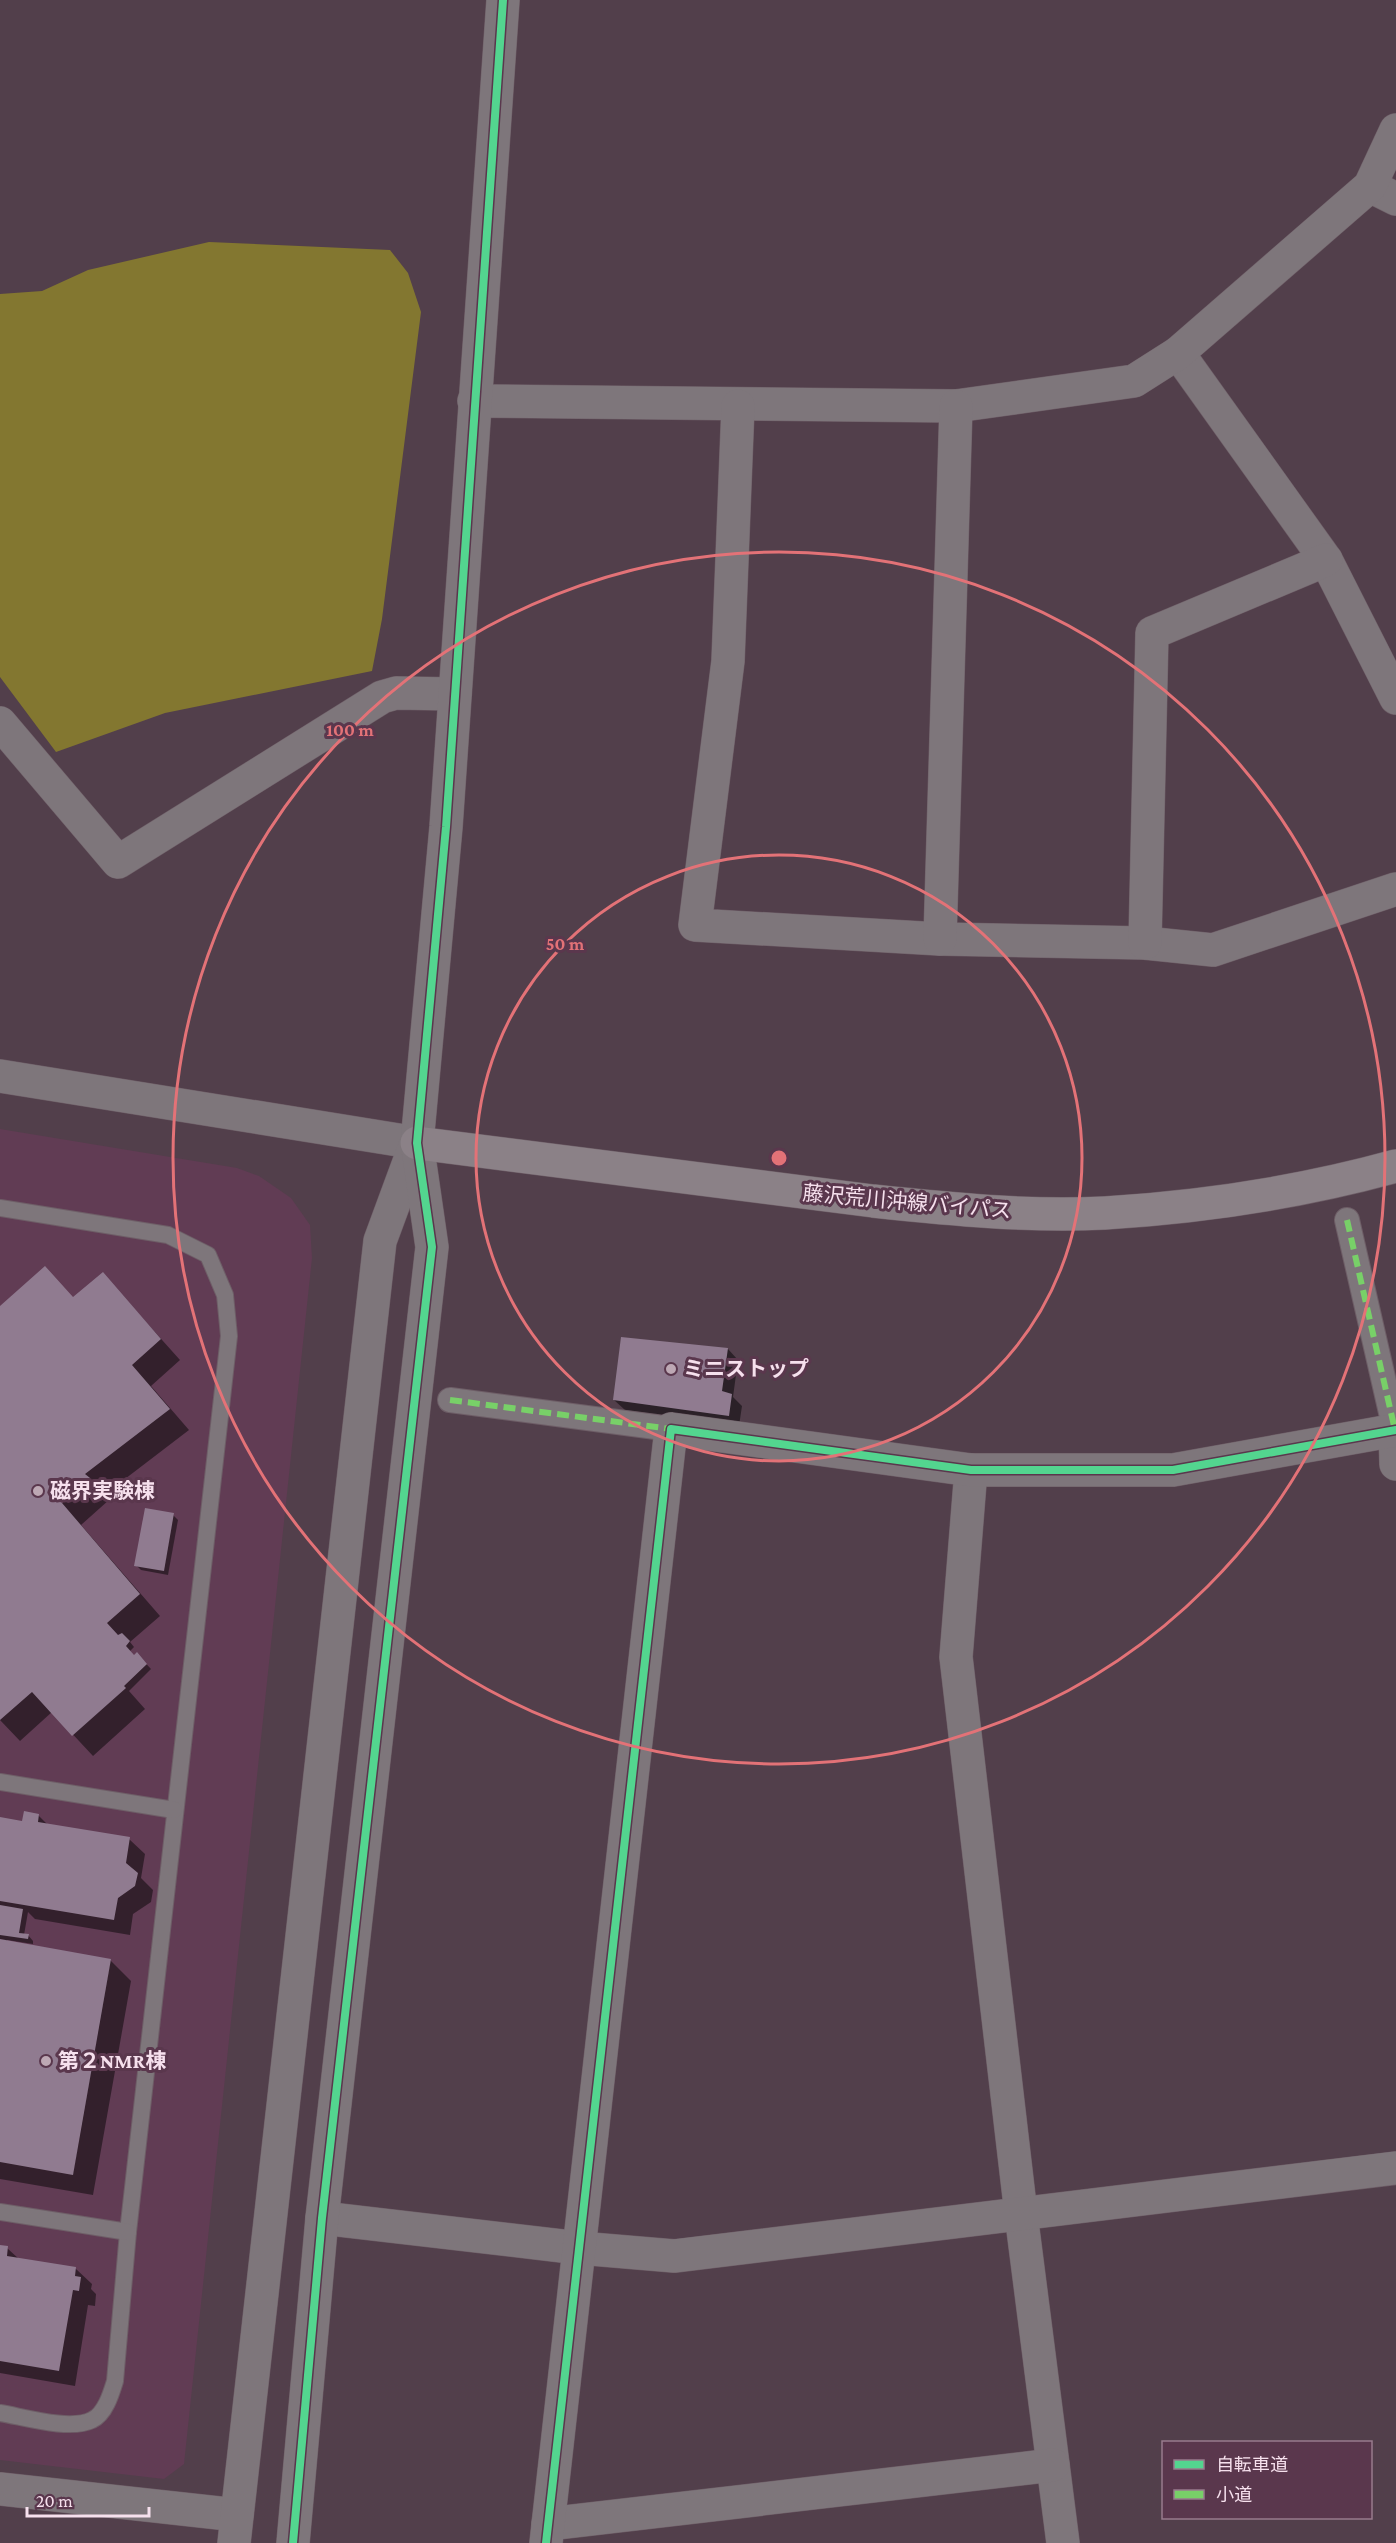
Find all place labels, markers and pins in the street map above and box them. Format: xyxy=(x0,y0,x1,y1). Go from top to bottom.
centre of rings xyxy=(769,1148,789,1168)
place label: ミニストップ xyxy=(683,1357,809,1381)
marker: ミニストップ xyxy=(664,1362,678,1376)
place label: 磁界実験棟 xyxy=(50,1479,155,1503)
marker: 磁界実験棟 xyxy=(31,1484,45,1498)
place label: 第２NMR棟 xyxy=(58,2049,166,2073)
marker: 第２NMR棟 xyxy=(39,2054,53,2068)

